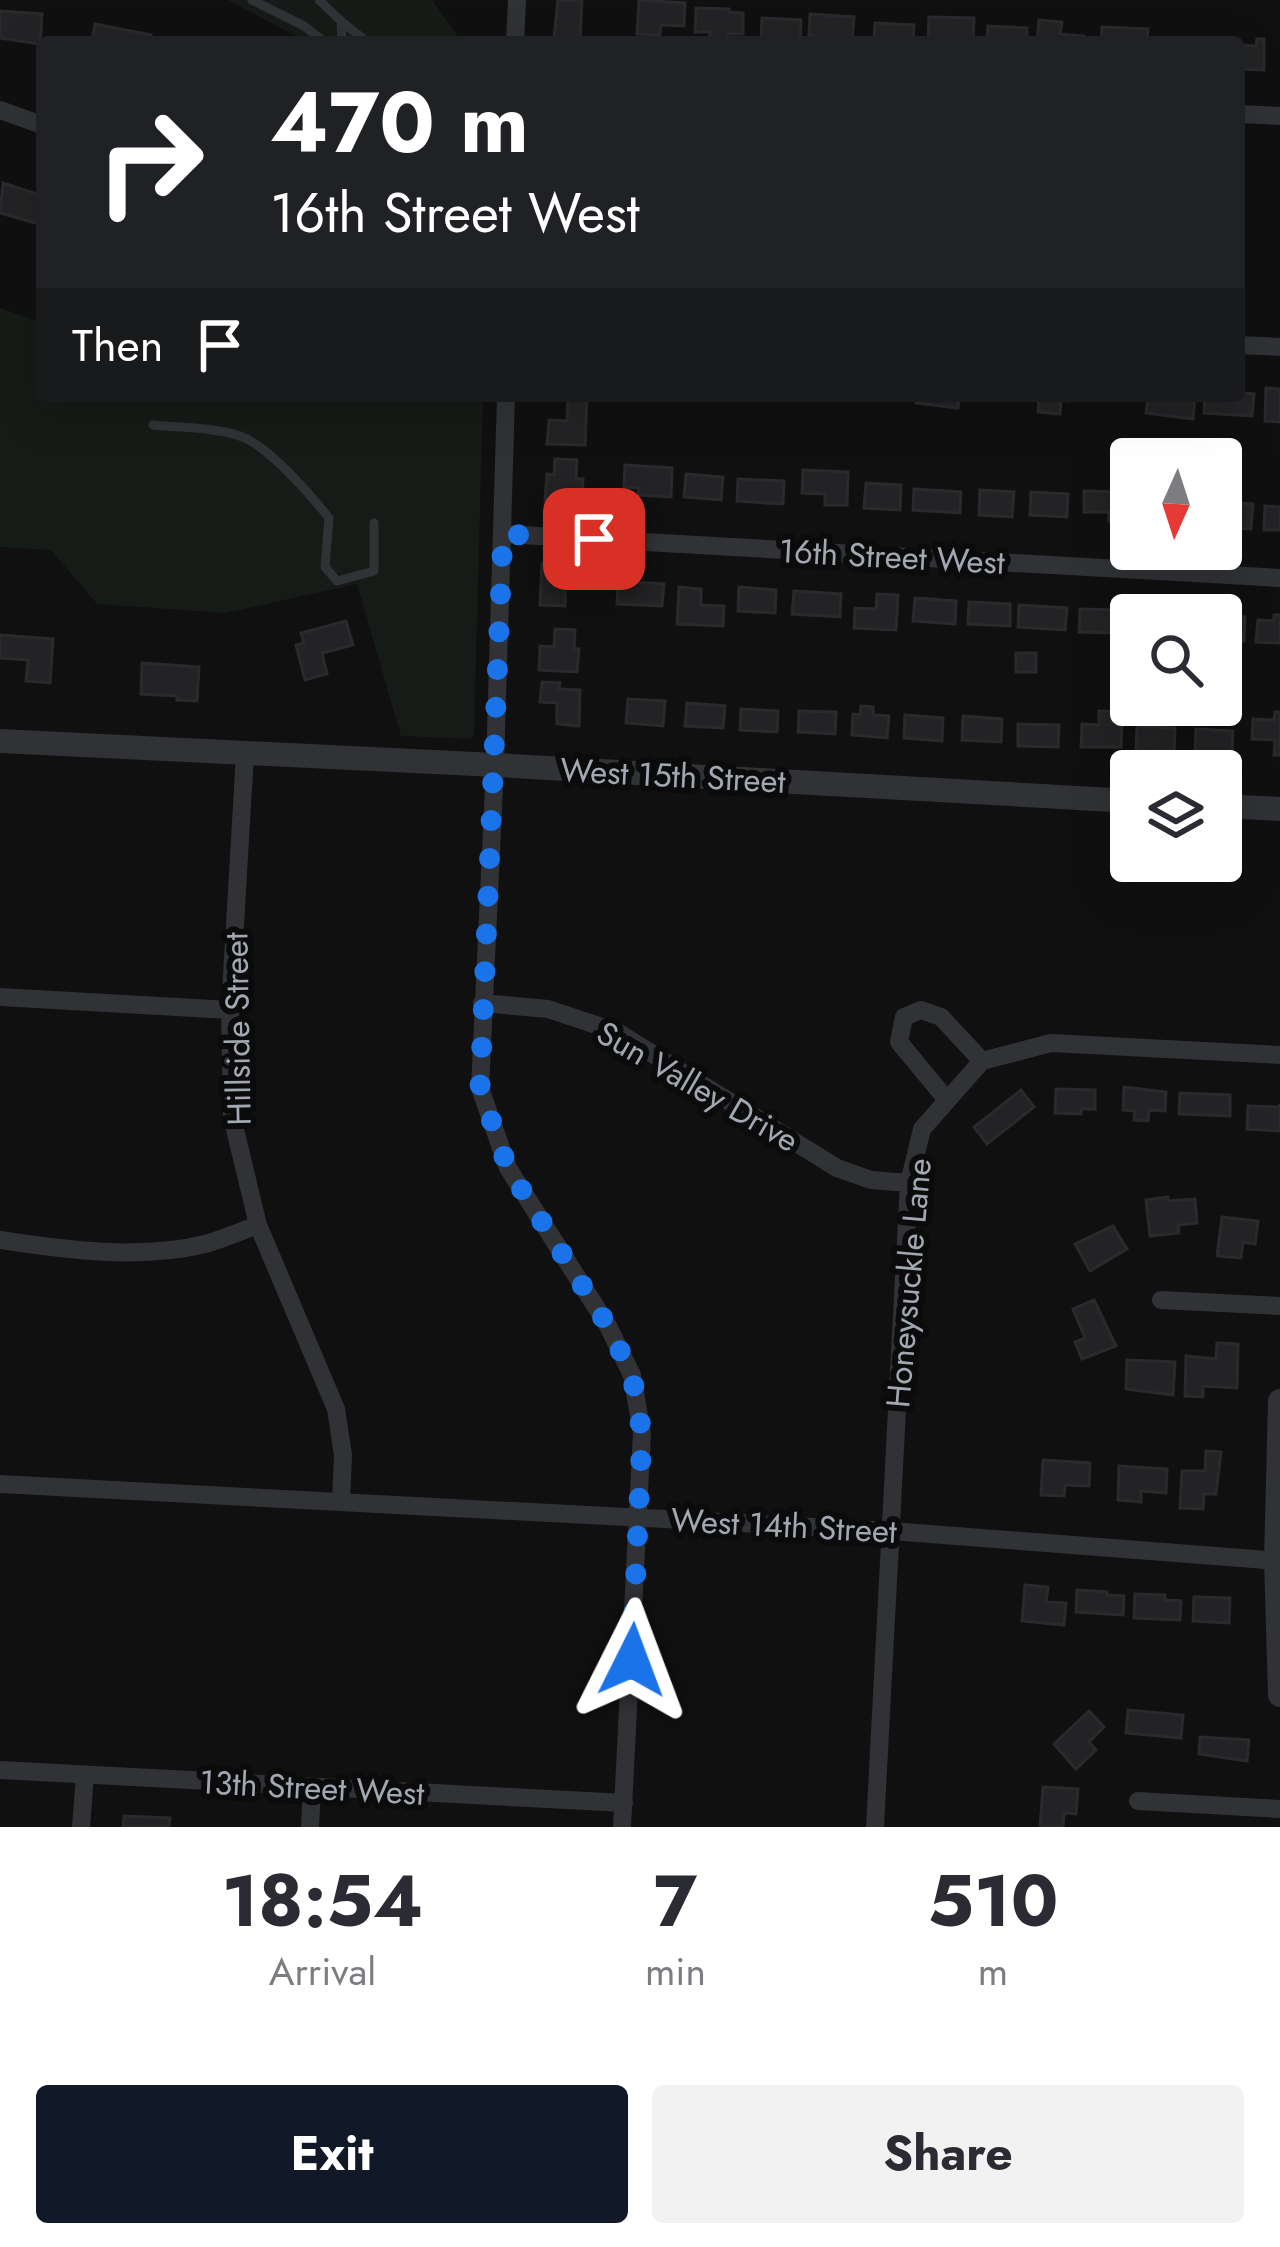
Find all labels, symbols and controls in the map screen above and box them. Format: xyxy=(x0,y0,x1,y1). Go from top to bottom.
text: 470 m xyxy=(270,62,529,184)
icon: right xyxy=(72,84,228,240)
text: 16th Street West xyxy=(270,174,640,252)
icon: arrive xyxy=(187,312,253,378)
text: Then xyxy=(72,313,163,378)
north arrow xyxy=(1110,438,1242,570)
map controls xyxy=(1110,438,1242,882)
pin xyxy=(543,488,645,590)
icon: arrive xyxy=(561,506,627,572)
street label: 16th Street West xyxy=(778,527,1006,586)
button: search xyxy=(1110,594,1242,726)
street label: West 15th Street xyxy=(559,746,787,805)
button: layers xyxy=(1110,750,1242,882)
street label: Hillside Street xyxy=(212,932,263,1126)
street label: Sun Valley Drive xyxy=(588,1009,808,1163)
street label: Honeysuckle Lane xyxy=(874,1156,943,1410)
street label: West 14th Street xyxy=(670,1496,898,1555)
position arrow xyxy=(569,1597,695,1723)
street label: 13th Street West xyxy=(198,1758,426,1817)
text: 18:54 xyxy=(222,1849,423,1953)
text: 7 xyxy=(654,1849,697,1953)
text: 510 xyxy=(928,1849,1058,1953)
text: Arrival xyxy=(269,1943,376,2000)
text: min xyxy=(645,1943,706,2000)
text: m xyxy=(978,1943,1008,2000)
button: Exit xyxy=(36,2085,628,2223)
button: Share xyxy=(652,2085,1244,2223)

